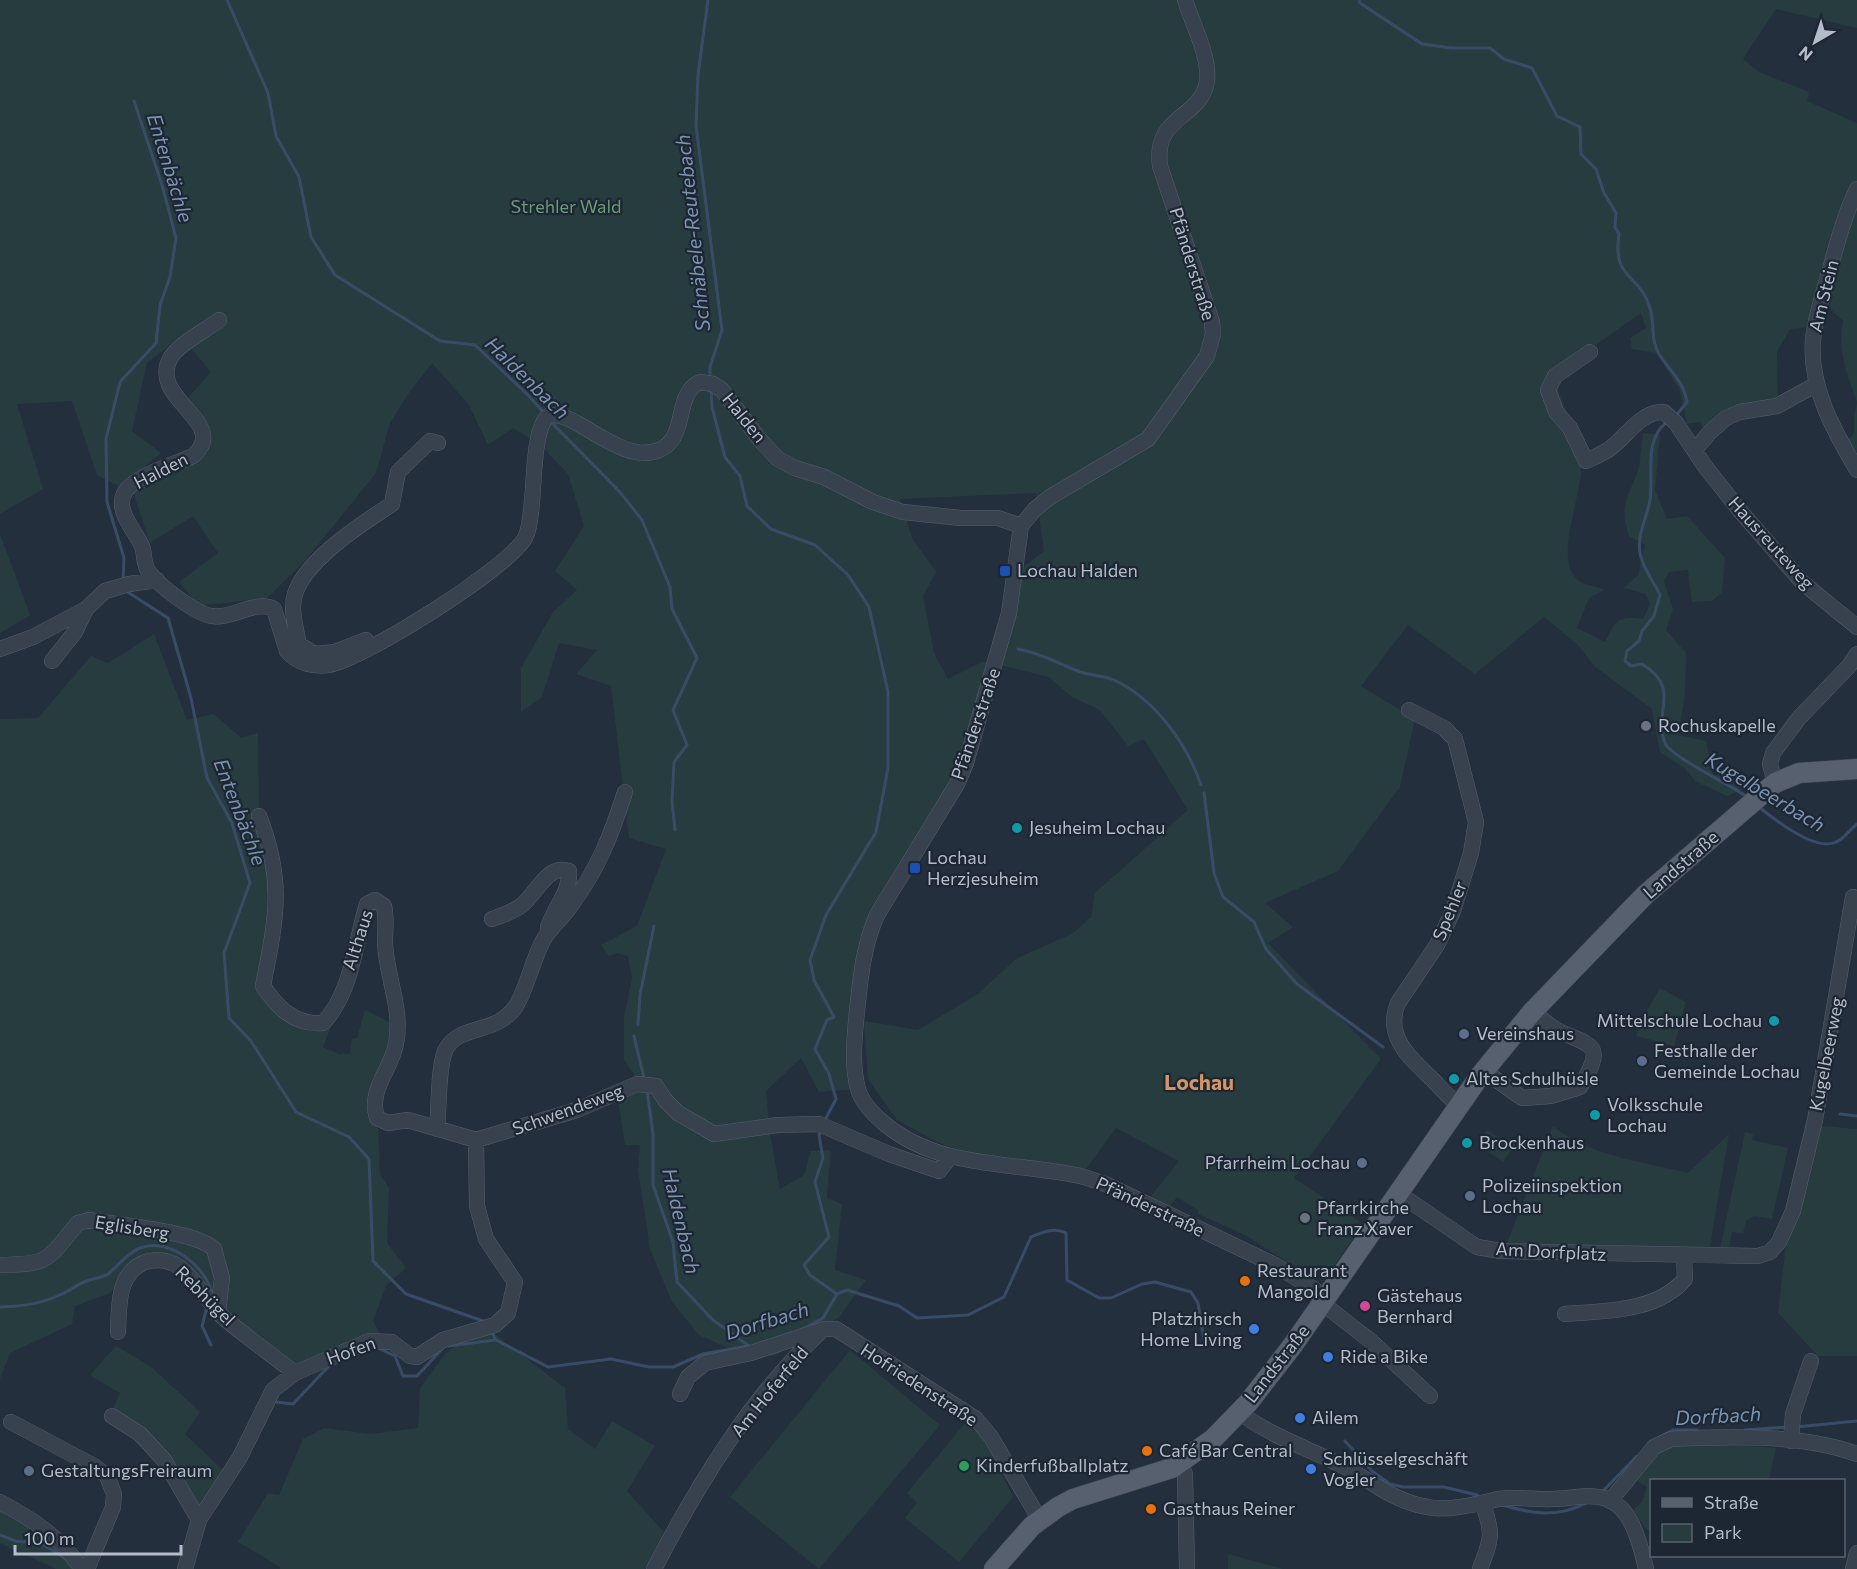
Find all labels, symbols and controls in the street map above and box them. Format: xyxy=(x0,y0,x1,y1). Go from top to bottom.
north arrow xyxy=(1785,12,1845,72)
text: N xyxy=(1795,43,1816,65)
water label: Entenbächle xyxy=(143,110,199,225)
water label: Schnäbele-Reutebach xyxy=(670,133,714,333)
park label: Strehler Wald xyxy=(511,195,621,217)
street label: Pfänderstraße xyxy=(1165,205,1221,323)
street label: Am Stein xyxy=(1803,257,1843,334)
water label: Haldenbach xyxy=(481,331,575,423)
street label: Halden xyxy=(718,388,771,447)
street label: Halden xyxy=(130,447,191,493)
street label: Hausreuteweg xyxy=(1724,491,1819,594)
place label: Lochau Halden xyxy=(1017,559,1138,581)
marker: Lochau Halden xyxy=(998,564,1012,578)
street label: Pfänderstraße xyxy=(946,665,1005,783)
place label: Rochuskapelle xyxy=(1658,714,1776,736)
marker: Rochuskapelle xyxy=(1639,719,1653,733)
water label: Kugelbeerbach xyxy=(1701,746,1830,836)
water label: Entenbächle xyxy=(210,755,272,869)
place label: Jesuheim Lochau xyxy=(1029,816,1165,838)
marker: Jesuheim Lochau xyxy=(1010,821,1024,835)
street label: Landstraße xyxy=(1638,826,1723,903)
place label: Lochau Herzjesuheim xyxy=(927,846,1039,889)
marker: Lochau Herzjesuheim xyxy=(908,861,922,875)
street label: Spehler xyxy=(1427,878,1471,944)
street label: Althaus xyxy=(337,907,377,973)
street label: Kugelbeerweg xyxy=(1804,995,1848,1113)
place label: Mittelschule Lochau xyxy=(1597,1009,1762,1031)
marker: Mittelschule Lochau xyxy=(1767,1014,1781,1028)
place label: Vereinshaus xyxy=(1476,1022,1574,1044)
marker: Vereinshaus xyxy=(1457,1027,1471,1041)
place label: Festhalle der Gemeinde Lochau xyxy=(1654,1039,1800,1082)
marker: Festhalle der Gemeinde Lochau xyxy=(1635,1054,1649,1068)
place label: Altes Schulhüsle xyxy=(1466,1067,1598,1089)
district label: Lochau xyxy=(1164,1069,1234,1094)
marker: Altes Schulhüsle xyxy=(1447,1072,1461,1086)
street label: Schwendeweg xyxy=(509,1079,626,1139)
place label: Volksschule Lochau xyxy=(1607,1093,1703,1136)
marker: Volksschule Lochau xyxy=(1588,1108,1602,1122)
place label: Brockenhaus xyxy=(1479,1131,1584,1153)
marker: Brockenhaus xyxy=(1460,1136,1474,1150)
place label: Pfarrheim Lochau xyxy=(1205,1151,1350,1173)
marker: Pfarrheim Lochau xyxy=(1355,1156,1369,1170)
water label: Haldenbach xyxy=(658,1166,706,1276)
street label: Pfänderstraße xyxy=(1093,1171,1208,1241)
place label: Polizeiinspektion Lochau xyxy=(1482,1174,1622,1217)
marker: Polizeiinspektion Lochau xyxy=(1463,1189,1477,1203)
place label: Pfarrkirche Franz Xaver xyxy=(1317,1196,1413,1239)
street label: Eglisberg xyxy=(93,1210,171,1244)
marker: Pfarrkirche Franz Xaver xyxy=(1298,1211,1312,1225)
street label: Am Dorfplatz xyxy=(1495,1237,1607,1265)
place label: Restaurant Mangold xyxy=(1257,1259,1347,1302)
street label: Rebhügel xyxy=(171,1261,240,1330)
marker: Restaurant Mangold xyxy=(1238,1274,1252,1288)
place label: Gästehaus Bernhard xyxy=(1377,1284,1462,1327)
water label: Dorfbach xyxy=(722,1296,811,1344)
marker: Gästehaus Bernhard xyxy=(1358,1299,1372,1313)
place label: Platzhirsch Home Living xyxy=(1140,1307,1242,1350)
street label: Landstraße xyxy=(1239,1320,1313,1407)
marker: Platzhirsch Home Living xyxy=(1247,1322,1261,1336)
street label: Hofen xyxy=(323,1331,378,1369)
street label: Hofriedenstraße xyxy=(857,1338,982,1430)
street label: Am Hoferfeld xyxy=(726,1342,812,1441)
place label: Ride a Bike xyxy=(1340,1345,1428,1367)
marker: Ride a Bike xyxy=(1321,1350,1335,1364)
water label: Dorfbach xyxy=(1674,1401,1762,1429)
place label: Ailem xyxy=(1312,1406,1359,1428)
marker: Ailem xyxy=(1293,1411,1307,1425)
place label: Café Bar Central xyxy=(1159,1439,1293,1461)
marker: Café Bar Central xyxy=(1140,1444,1154,1458)
place label: Schlüsselgeschäft Vogler xyxy=(1323,1447,1468,1490)
place label: Kinderfußballplatz xyxy=(976,1454,1128,1476)
place label: GestaltungsFreiraum xyxy=(41,1459,212,1481)
marker: Kinderfußballplatz xyxy=(957,1459,971,1473)
marker: Schlüsselgeschäft Vogler xyxy=(1304,1462,1318,1476)
marker: GestaltungsFreiraum xyxy=(22,1464,36,1478)
legend xyxy=(1650,1479,1845,1557)
text: Straße xyxy=(1704,1491,1759,1513)
place label: Gasthaus Reiner xyxy=(1163,1497,1295,1519)
marker: Gasthaus Reiner xyxy=(1144,1502,1158,1516)
scale bar xyxy=(15,1518,182,1556)
text: Park xyxy=(1704,1521,1742,1543)
text: 100 m xyxy=(24,1527,74,1549)

